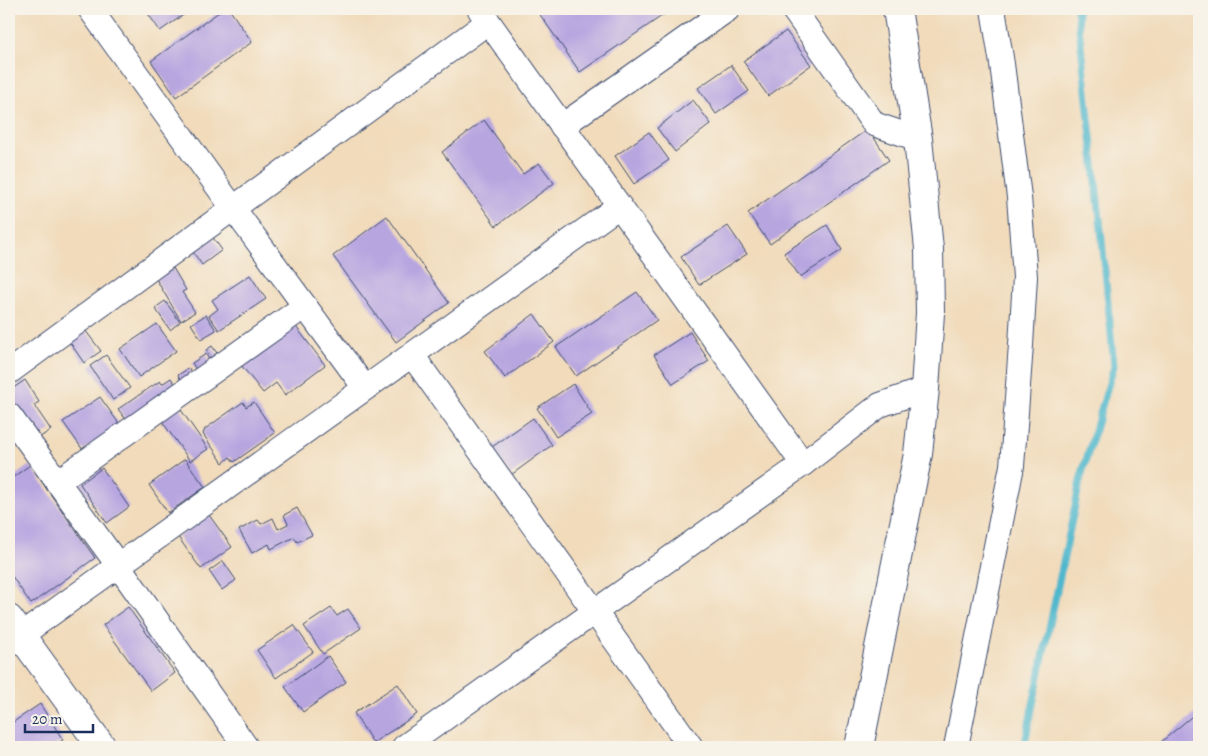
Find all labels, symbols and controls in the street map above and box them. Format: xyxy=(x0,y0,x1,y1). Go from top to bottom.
scale bar xyxy=(25,701,92,733)
text: 20 m xyxy=(32,709,63,729)

